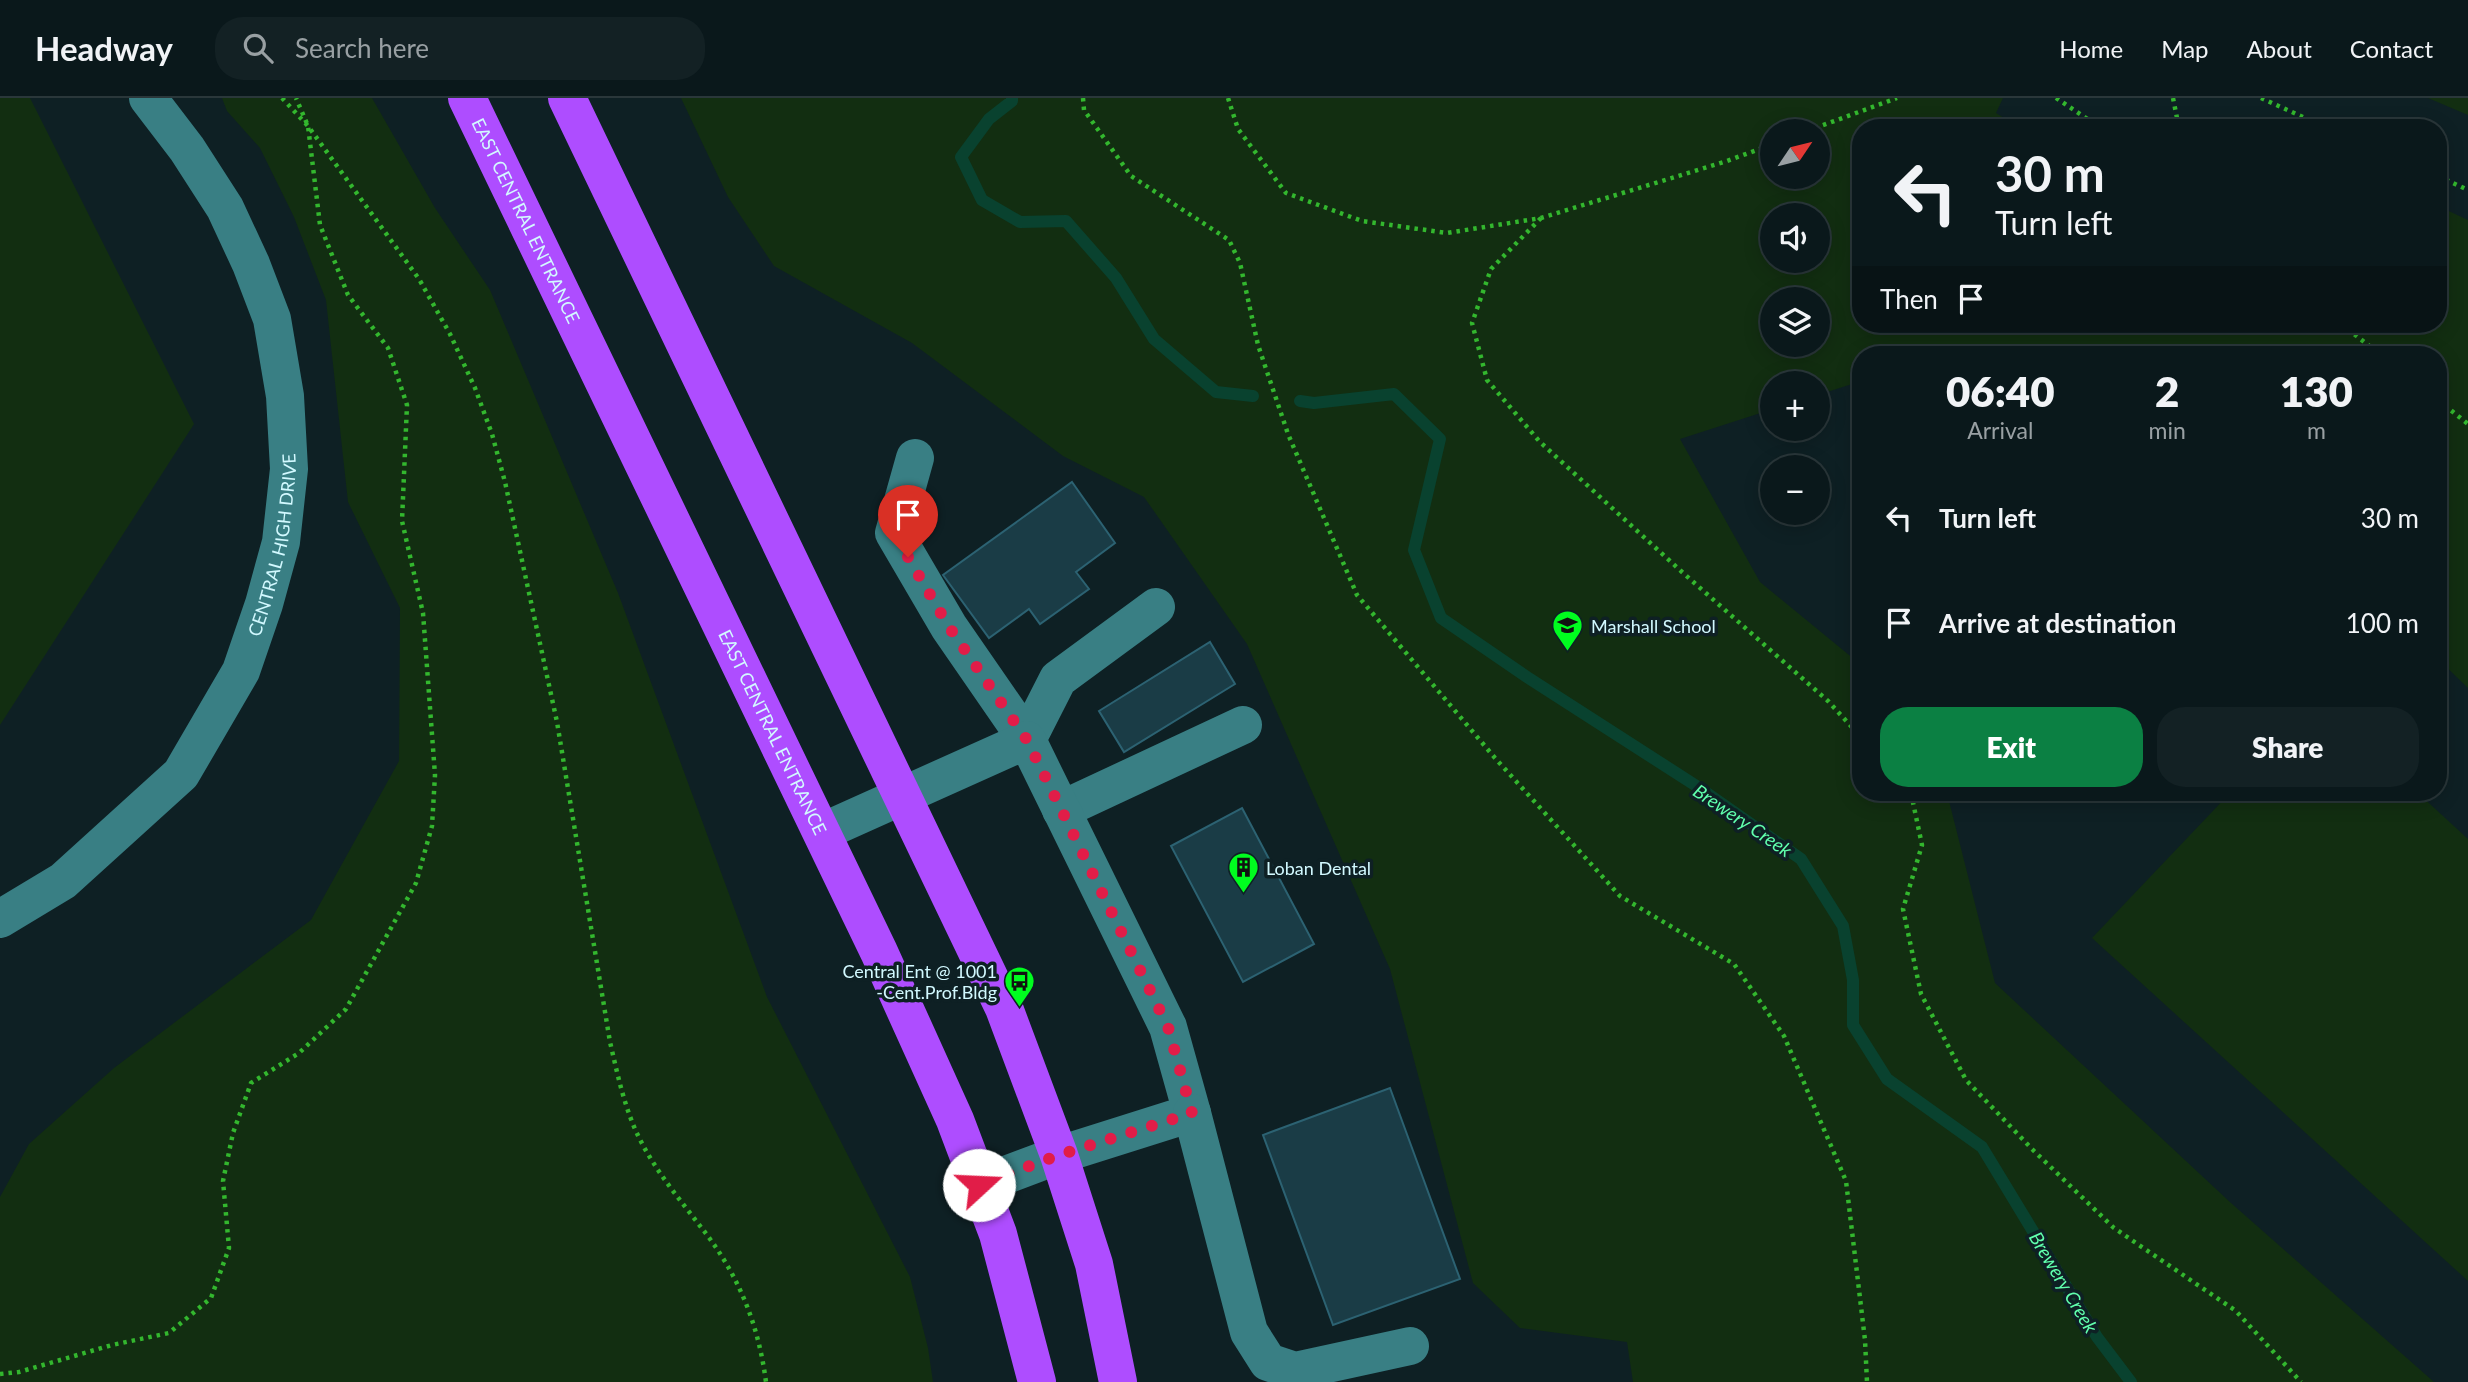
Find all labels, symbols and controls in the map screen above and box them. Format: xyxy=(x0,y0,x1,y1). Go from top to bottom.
search box xyxy=(215,17,705,80)
text: Headway xyxy=(35,28,173,68)
icon: search xyxy=(239,29,277,67)
text: Search here xyxy=(295,32,429,64)
text: Home xyxy=(2059,34,2123,63)
text: Map xyxy=(2161,34,2209,63)
text: About xyxy=(2247,34,2312,63)
text: Contact xyxy=(2350,34,2433,63)
street label: EAST CENTRAL ENTRANCE xyxy=(467,114,585,327)
north arrow xyxy=(1760,119,1830,189)
map controls xyxy=(1760,119,1830,525)
text: 30 m xyxy=(1995,144,2105,202)
icon: left xyxy=(1880,147,1971,238)
button: sound xyxy=(1760,203,1830,273)
text: Turn left xyxy=(1995,203,2112,242)
icon: arrive xyxy=(1952,280,1990,318)
text: Then xyxy=(1880,283,1938,315)
button: layers xyxy=(1760,287,1830,357)
text: 06:40 xyxy=(1946,366,2055,416)
text: 2 xyxy=(2155,366,2179,416)
text: 130 xyxy=(2280,366,2353,416)
button: + xyxy=(1760,371,1830,441)
text: Arrival xyxy=(1967,416,2033,444)
text: min xyxy=(2149,416,2186,444)
text: m xyxy=(2307,416,2326,444)
street label: CENTRAL HIGH DRIVE xyxy=(243,453,301,639)
button: − xyxy=(1760,455,1830,525)
pin xyxy=(878,485,938,557)
icon: arrive xyxy=(889,496,927,534)
icon: left xyxy=(1880,499,1918,537)
text: Turn left xyxy=(1939,502,2036,534)
text: 30 m xyxy=(2361,502,2419,534)
icon: arrive xyxy=(1880,604,1918,642)
text: Arrive at destination xyxy=(1939,607,2176,639)
text: 100 m xyxy=(2346,607,2419,639)
school or university icon: Marshall School xyxy=(1551,609,1585,653)
place label: Marshall School xyxy=(1591,615,1716,637)
street label: EAST CENTRAL ENTRANCE xyxy=(714,626,832,838)
button: Exit xyxy=(1880,707,2143,787)
button: Share xyxy=(2157,707,2419,787)
water label: Brewery Creek xyxy=(1689,779,1797,862)
building icon: Loban Dental xyxy=(1226,851,1260,895)
place label: Loban Dental xyxy=(1266,857,1371,879)
place label: Central Ent @ 1001 -Cent.Prof.Bldg xyxy=(843,960,997,1003)
bus stop icon: Central Ent @ 1001 -Cent.Prof.Bldg xyxy=(1003,964,1037,1008)
position arrow xyxy=(942,1148,1016,1222)
water label: Brewery Creek xyxy=(2025,1227,2104,1338)

